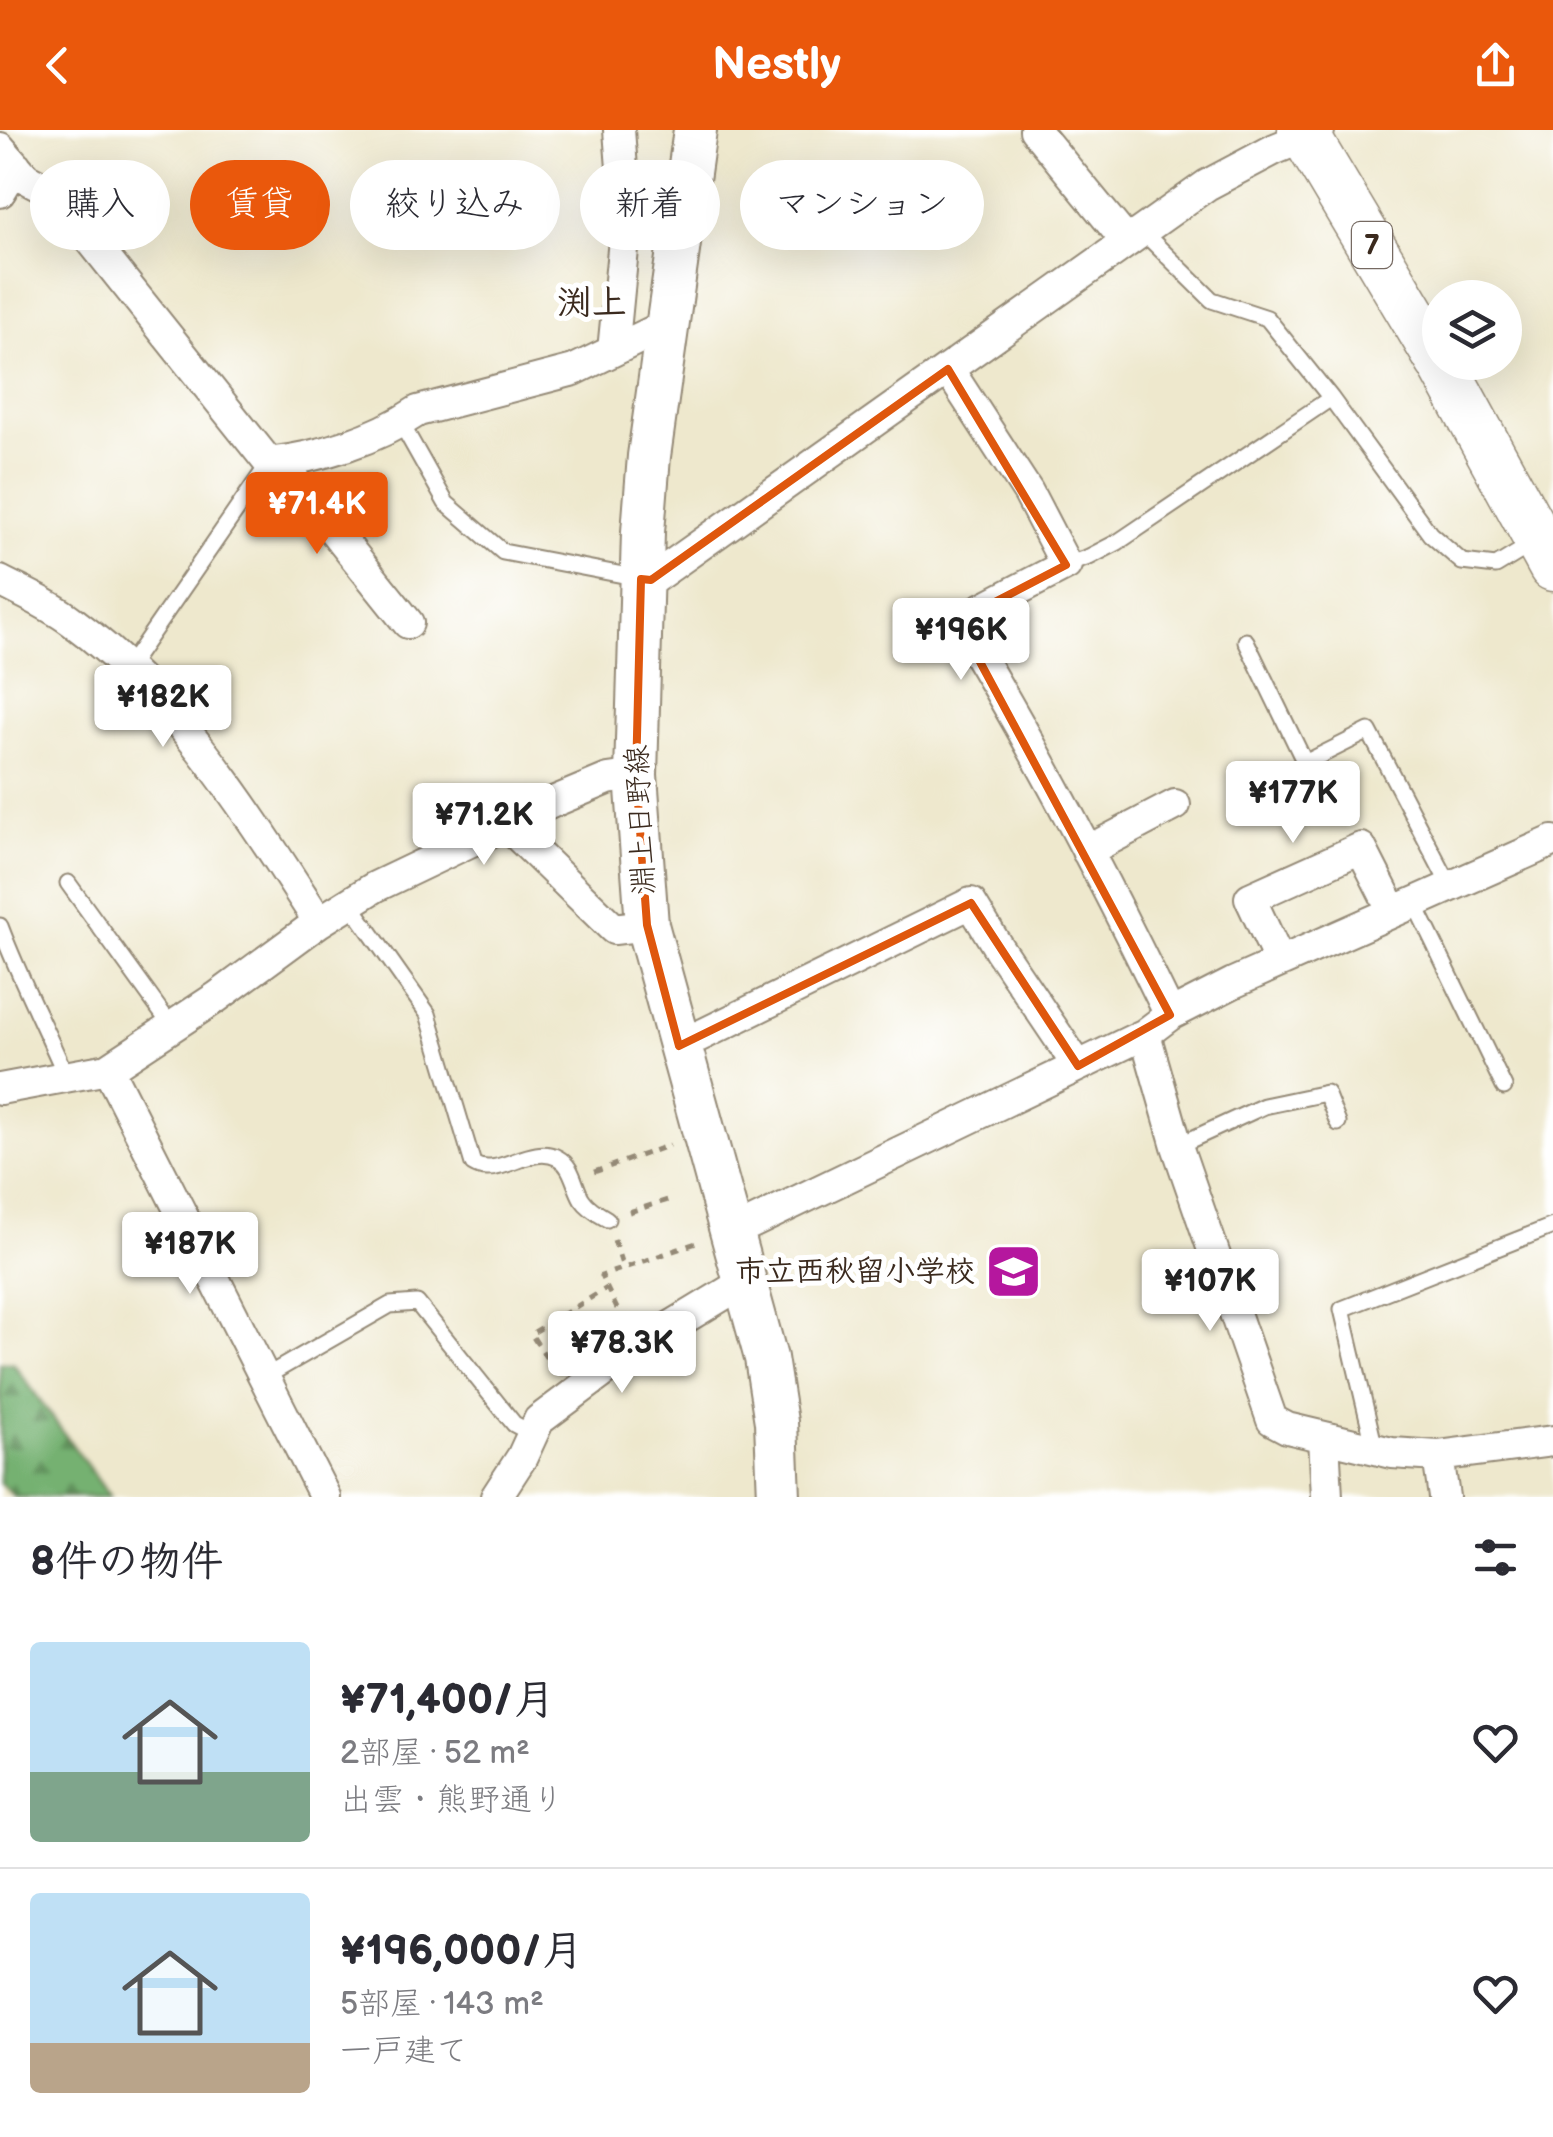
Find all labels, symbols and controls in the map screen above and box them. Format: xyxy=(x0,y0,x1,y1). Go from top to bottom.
icon: back xyxy=(30,38,85,93)
text: Nestly xyxy=(712,38,841,93)
icon: share xyxy=(1468,38,1523,93)
chip: 購入 xyxy=(30,160,170,250)
chip: 賃貸 xyxy=(190,160,330,250)
chip: 絞り込み xyxy=(350,160,560,250)
chip: 新着 xyxy=(580,160,720,250)
chip: マンション xyxy=(740,160,984,250)
road number: 7 xyxy=(1352,222,1392,268)
map controls xyxy=(1422,280,1522,380)
button: layers xyxy=(1422,280,1522,380)
district label: 渕上 xyxy=(557,282,627,325)
pin: ¥71.4K xyxy=(236,472,398,557)
text: ¥71.4K xyxy=(268,485,366,524)
pin: ¥196K xyxy=(891,598,1031,683)
text: ¥196K xyxy=(914,611,1008,650)
pin: ¥182K xyxy=(93,665,233,750)
text: ¥182K xyxy=(116,678,210,717)
street label: 淵上日野線 xyxy=(619,744,663,896)
pin: ¥177K xyxy=(1223,761,1363,846)
text: ¥177K xyxy=(1248,774,1338,813)
pin: ¥71.2K xyxy=(403,783,565,868)
text: ¥71.2K xyxy=(435,796,533,835)
pin: ¥187K xyxy=(120,1212,260,1297)
text: ¥187K xyxy=(144,1225,236,1264)
school or university icon: 市立西秋留小学校 xyxy=(984,1242,1044,1302)
pin: ¥107K xyxy=(1140,1249,1280,1334)
place label: 市立西秋留小学校 xyxy=(735,1254,975,1290)
text: ¥107K xyxy=(1164,1262,1256,1301)
pin: ¥78.3K xyxy=(541,1311,703,1396)
text: ¥78.3K xyxy=(570,1324,674,1363)
icon: filters xyxy=(1468,1530,1523,1585)
text: 8件の物件 xyxy=(30,1537,223,1588)
text: ¥71,400/月 xyxy=(340,1675,555,1726)
icon: home xyxy=(110,1682,230,1802)
icon: heart xyxy=(1468,1715,1523,1770)
text: 2部屋 · 52 m² xyxy=(340,1734,530,1773)
text: 出雲・熊野通り xyxy=(340,1781,564,1820)
text: ¥196,000/月 xyxy=(340,1926,583,1977)
icon: home xyxy=(110,1933,230,2053)
icon: heart xyxy=(1468,1966,1523,2021)
text: 5部屋 · 143 m² xyxy=(340,1985,544,2024)
text: 一戸建て xyxy=(340,2032,468,2071)

